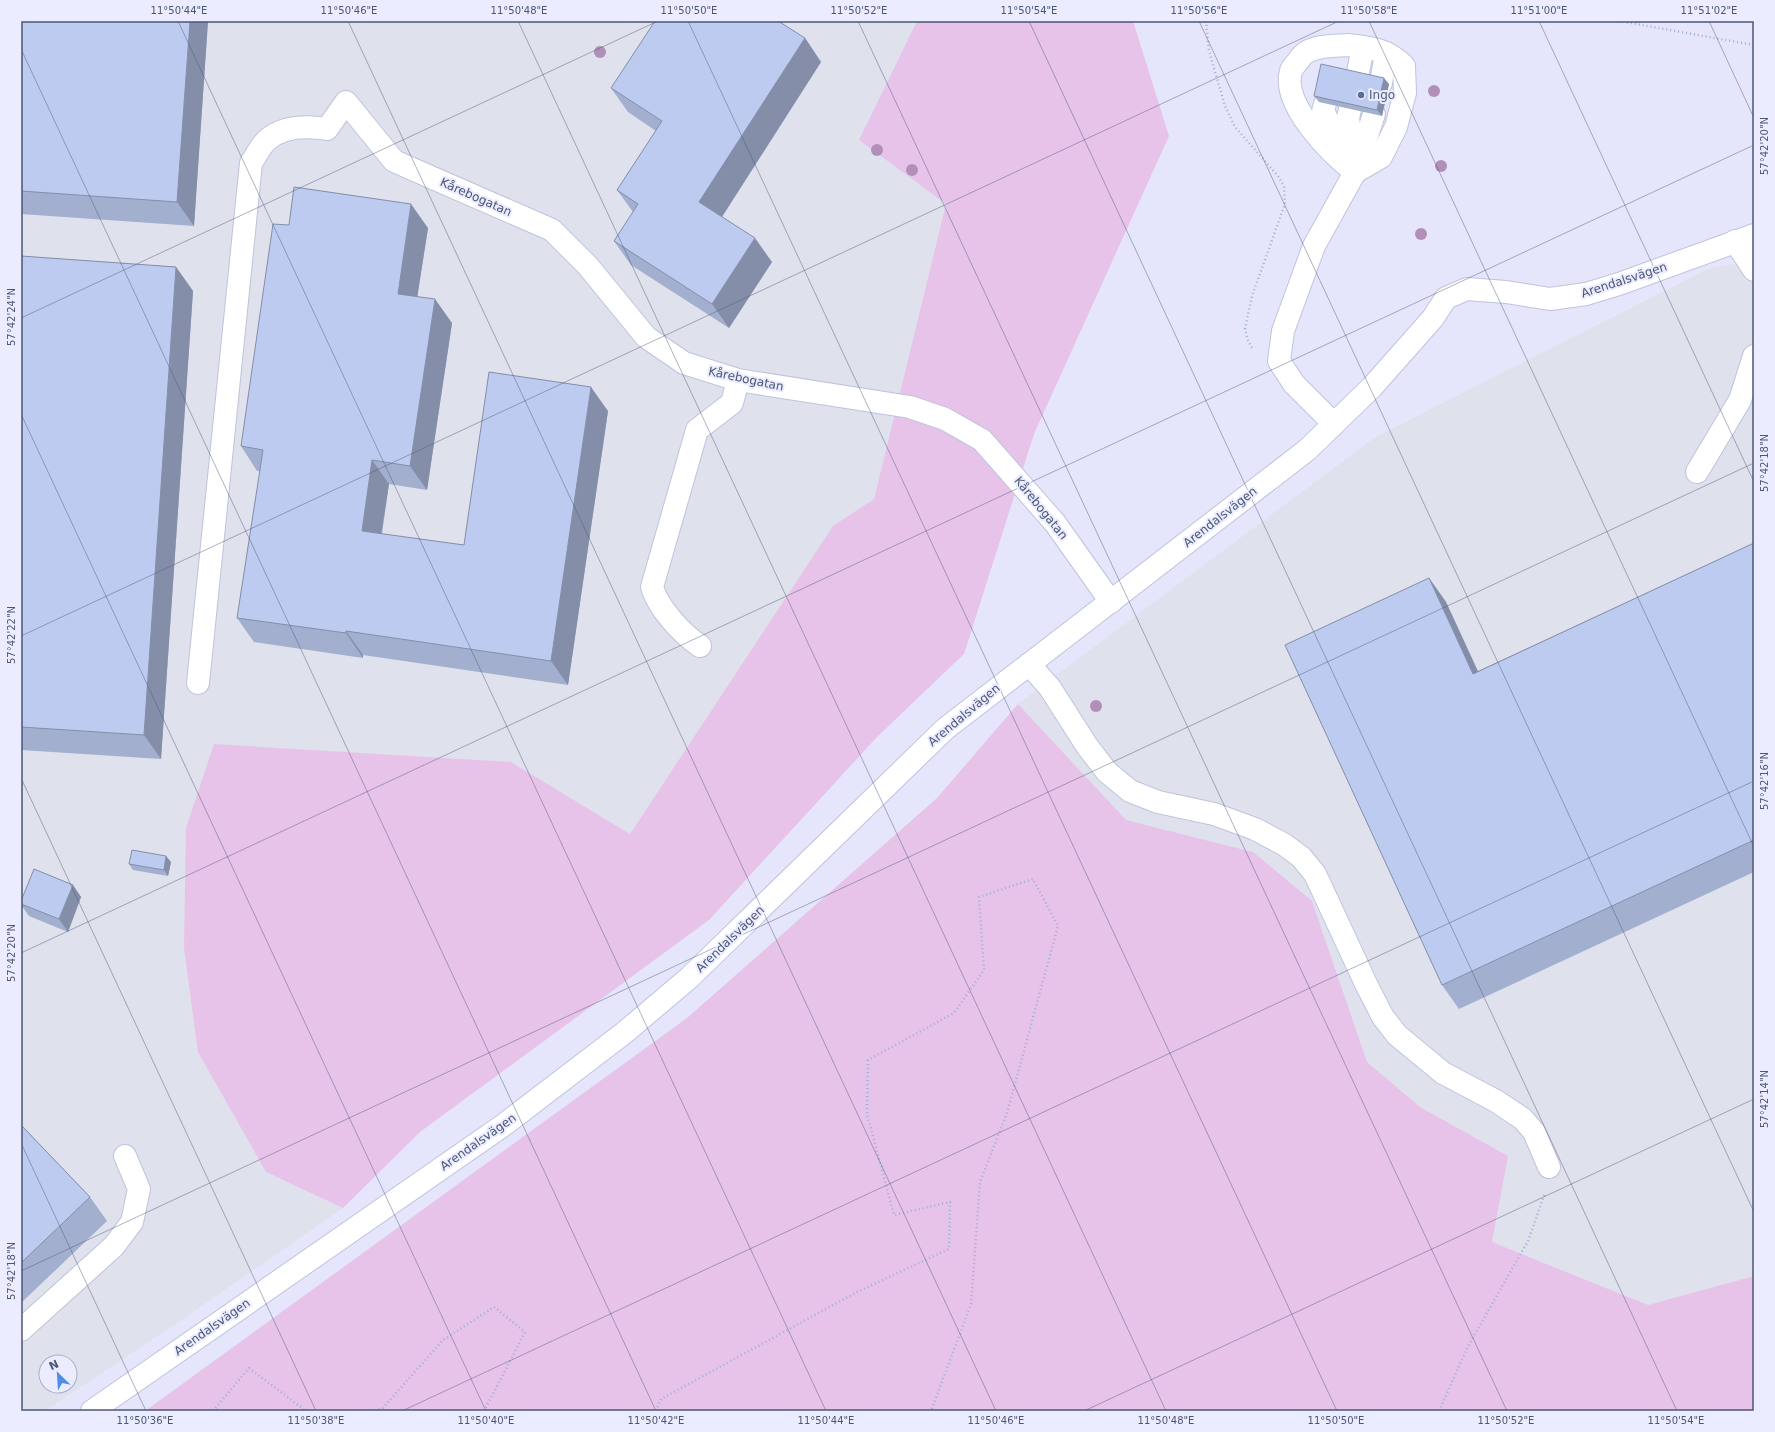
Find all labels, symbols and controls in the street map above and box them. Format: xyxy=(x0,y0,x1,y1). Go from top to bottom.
text: 11°50'44"E xyxy=(151,5,207,16)
text: 11°50'46"E xyxy=(321,5,377,16)
text: 11°50'48"E xyxy=(491,5,547,16)
text: 11°50'50"E xyxy=(661,5,717,16)
text: 11°50'52"E xyxy=(831,5,887,16)
text: 11°50'54"E xyxy=(1001,5,1057,16)
text: 11°50'56"E xyxy=(1171,5,1227,16)
text: 11°50'58"E xyxy=(1341,5,1397,16)
text: 11°51'00"E xyxy=(1511,5,1567,16)
text: 11°51'02"E xyxy=(1681,5,1737,16)
place label: Ingo xyxy=(1369,88,1395,102)
marker: Ingo xyxy=(1356,90,1366,100)
text: 57°42'20"N xyxy=(1759,117,1770,175)
street label: Kårebogatan xyxy=(438,175,514,219)
street label: Arendalsvägen xyxy=(1579,260,1669,300)
text: 57°42'24"N xyxy=(6,288,17,346)
street label: Kårebogatan xyxy=(707,364,785,394)
text: 57°42'18"N xyxy=(1759,434,1770,492)
street label: Kårebogatan xyxy=(1011,474,1071,542)
street label: Arendalsvägen xyxy=(1180,484,1260,550)
text: 57°42'22"N xyxy=(6,606,17,664)
street label: Arendalsvägen xyxy=(925,681,1003,749)
text: 57°42'16"N xyxy=(1759,752,1770,810)
street label: Arendalsvägen xyxy=(693,903,767,975)
text: 57°42'20"N xyxy=(6,924,17,982)
text: 57°42'14"N xyxy=(1759,1070,1770,1128)
street label: Arendalsvägen xyxy=(437,1111,519,1173)
text: 57°42'18"N xyxy=(6,1242,17,1300)
street label: Arendalsvägen xyxy=(171,1296,253,1358)
north arrow xyxy=(38,1354,78,1394)
text: N xyxy=(47,1358,61,1373)
text: 11°50'36"E xyxy=(117,1415,173,1426)
text: 11°50'38"E xyxy=(288,1415,344,1426)
text: 11°50'40"E xyxy=(458,1415,514,1426)
text: 11°50'42"E xyxy=(628,1415,684,1426)
text: 11°50'44"E xyxy=(798,1415,854,1426)
text: 11°50'46"E xyxy=(968,1415,1024,1426)
text: 11°50'48"E xyxy=(1138,1415,1194,1426)
text: 11°50'50"E xyxy=(1308,1415,1364,1426)
text: 11°50'52"E xyxy=(1478,1415,1534,1426)
text: 11°50'54"E xyxy=(1648,1415,1704,1426)

